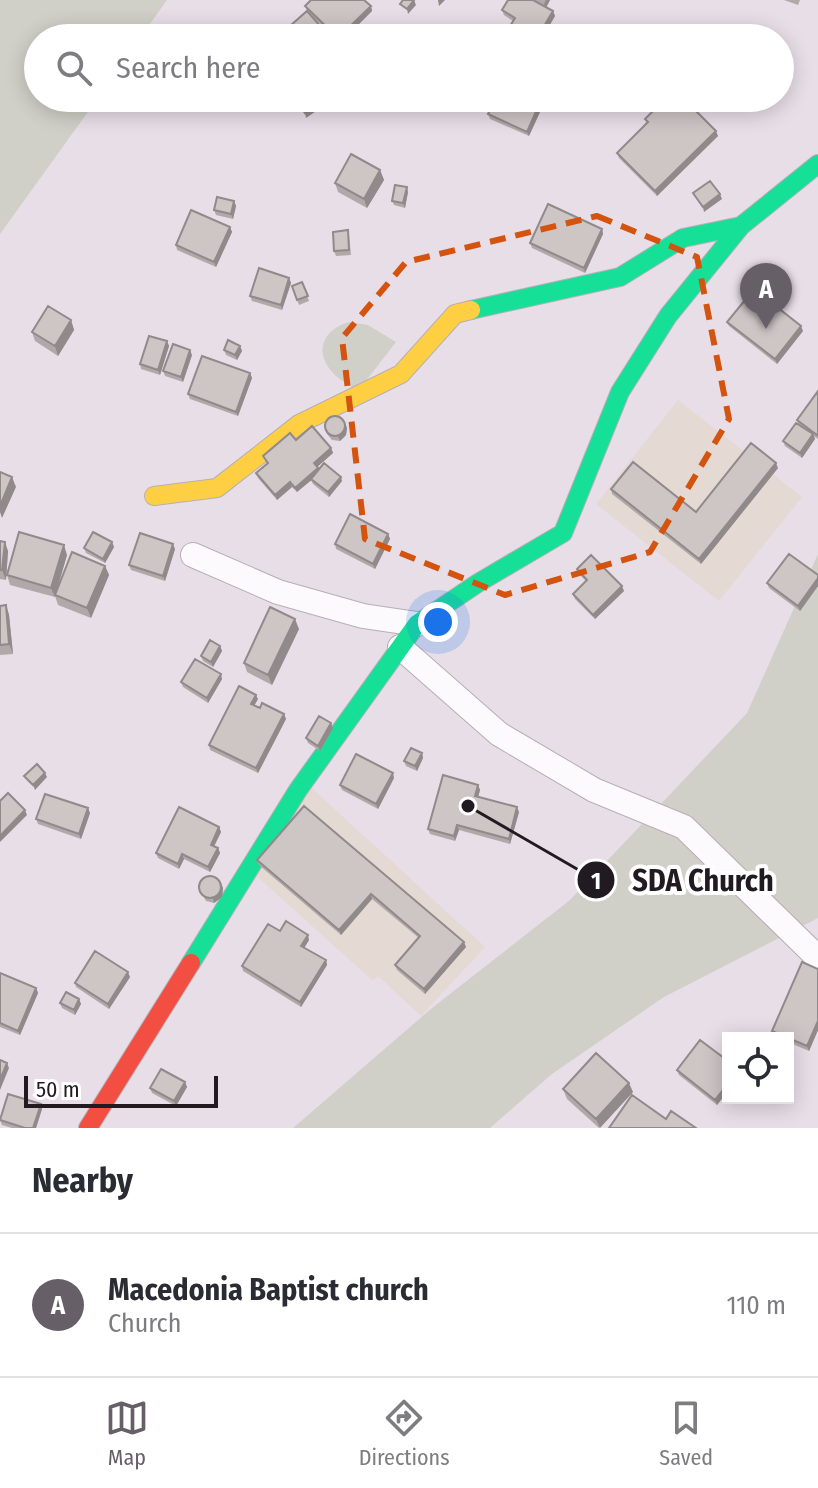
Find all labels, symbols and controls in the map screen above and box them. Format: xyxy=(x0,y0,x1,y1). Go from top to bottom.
search box xyxy=(24,24,794,112)
icon: search xyxy=(52,46,96,90)
text: Search here xyxy=(116,50,261,86)
pin: A xyxy=(740,263,792,329)
your location xyxy=(418,602,458,642)
callout: SDA Church xyxy=(576,853,790,907)
text: SDA Church xyxy=(632,863,774,899)
text: 1 xyxy=(591,867,601,895)
map controls xyxy=(722,1032,794,1104)
button: locate xyxy=(722,1032,794,1104)
scale bar xyxy=(24,1072,218,1108)
text: 50 m xyxy=(36,1076,80,1103)
text: Nearby xyxy=(32,1160,133,1201)
text: Macedonia Baptist church xyxy=(108,1272,429,1308)
text: A xyxy=(51,1290,65,1321)
text: 110 m xyxy=(726,1290,786,1321)
text: Church xyxy=(108,1308,181,1339)
tab: Map xyxy=(105,1396,149,1471)
tab: Directions xyxy=(359,1396,450,1471)
tab: Saved xyxy=(659,1396,713,1471)

